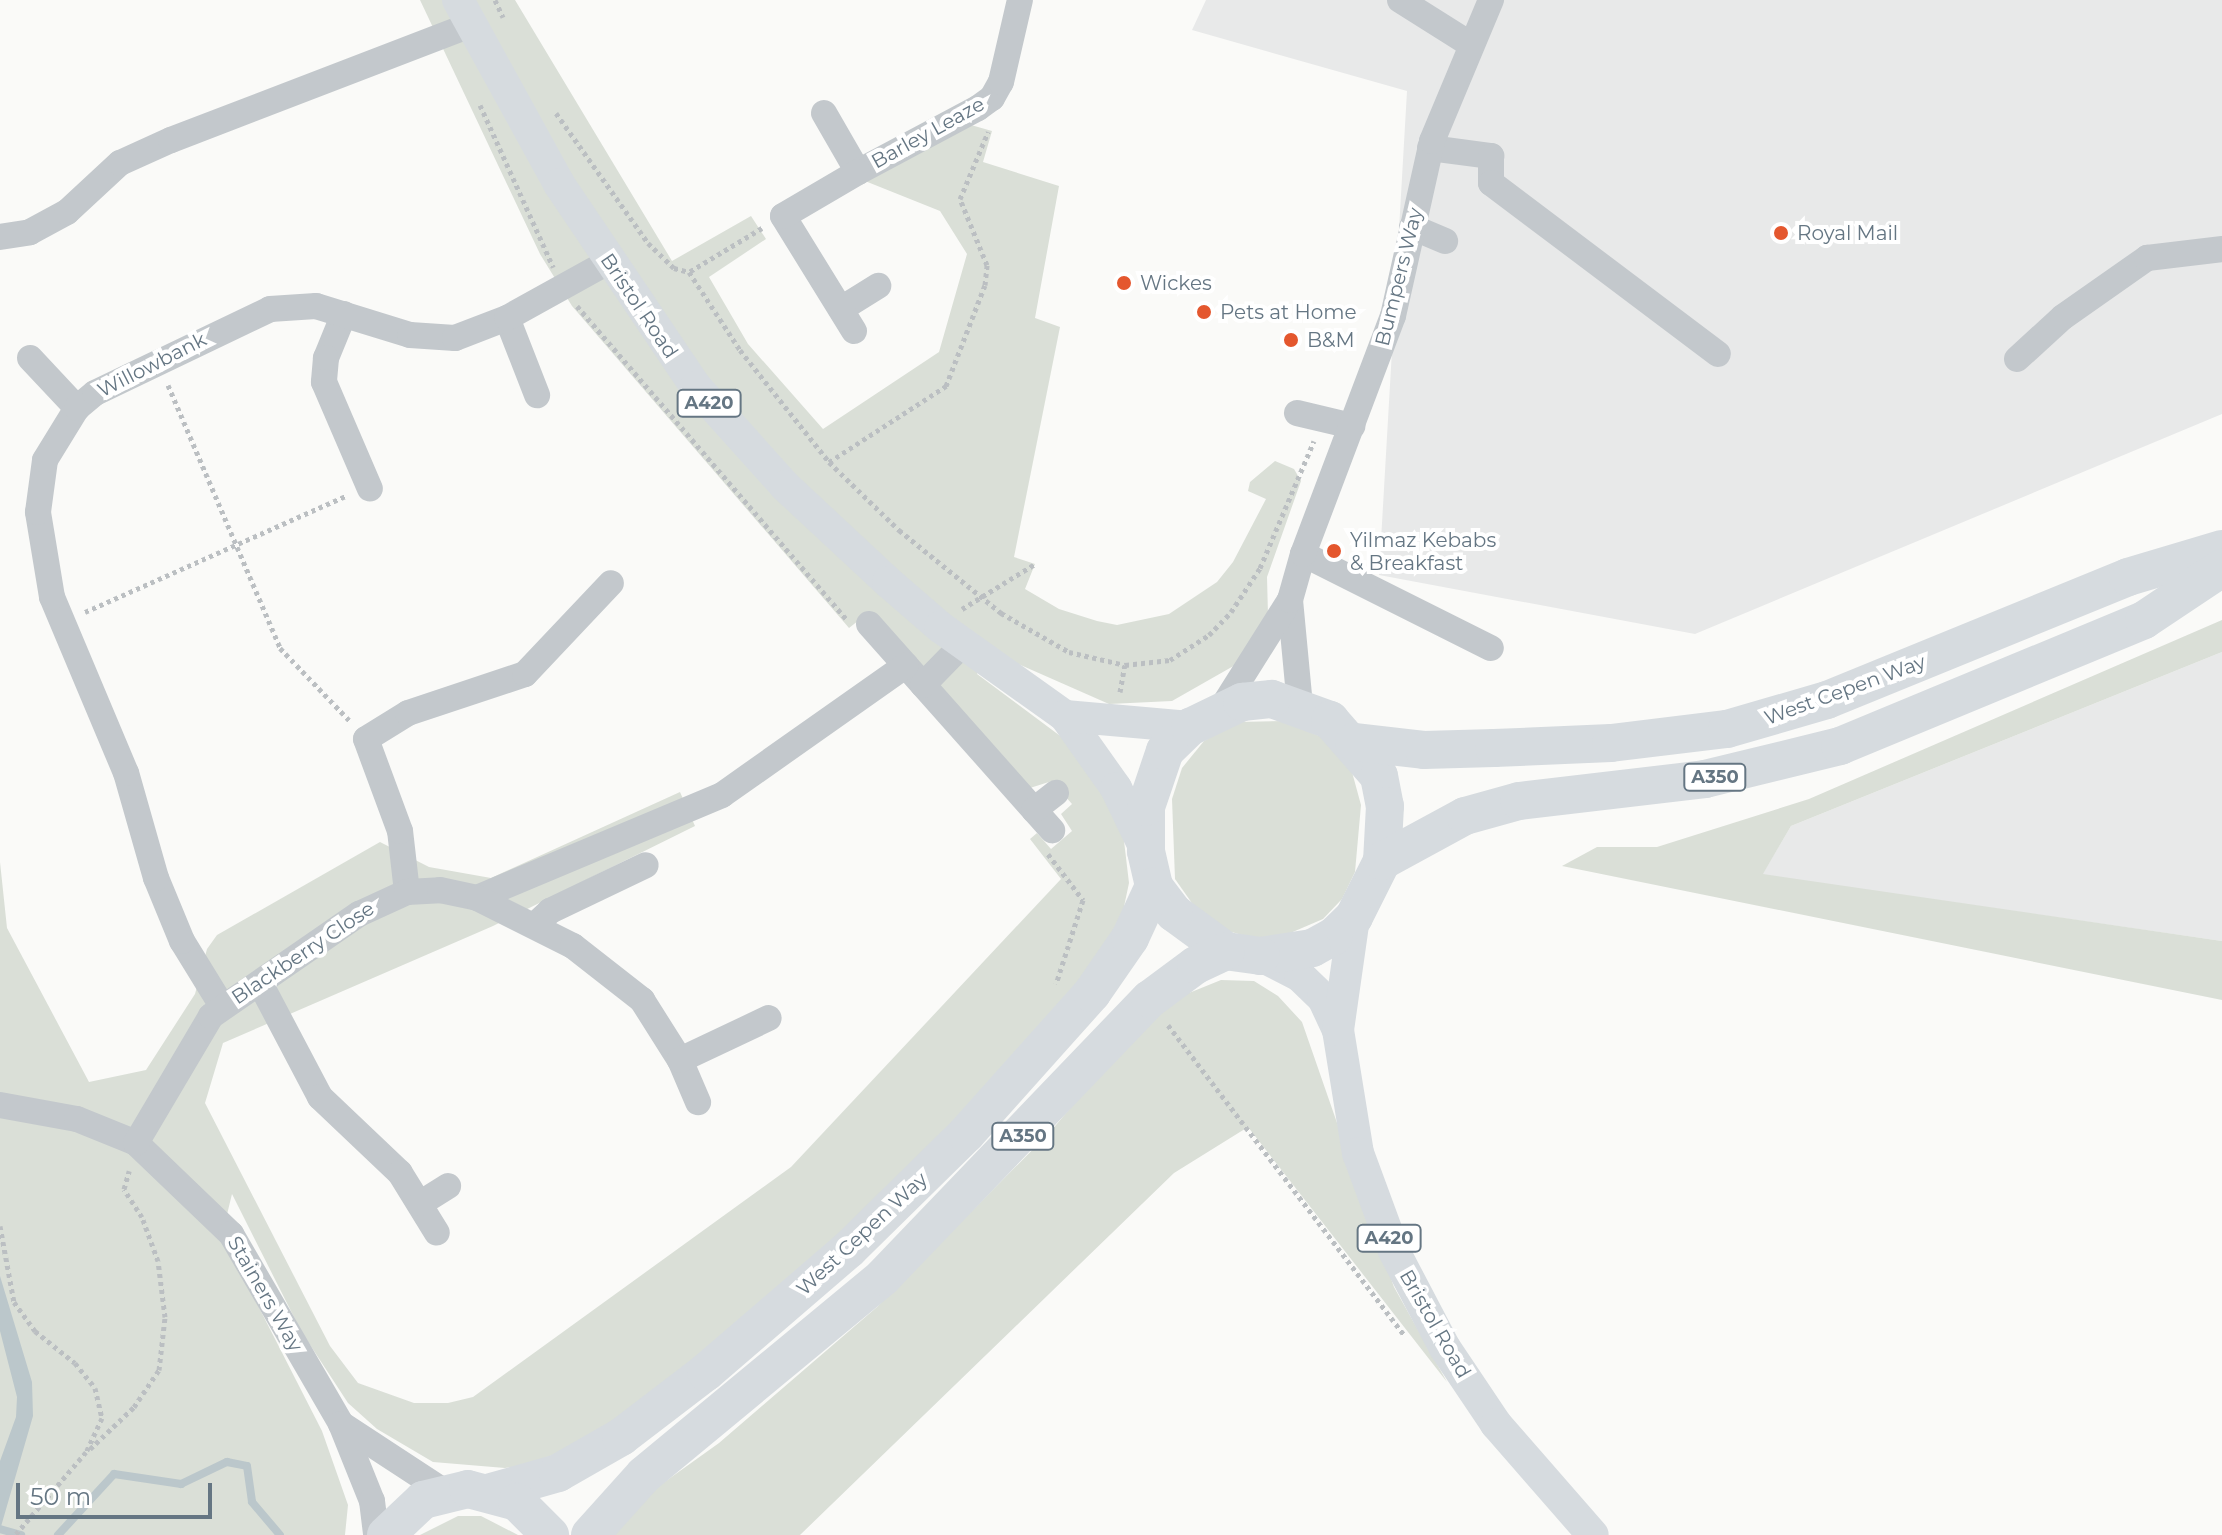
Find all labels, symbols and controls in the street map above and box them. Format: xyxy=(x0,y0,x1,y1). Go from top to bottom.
street label: Barley Leaze xyxy=(867,92,989,174)
street label: Bumpers Way xyxy=(1370,205,1428,349)
place label: Royal Mail xyxy=(1797,221,1898,245)
marker: Royal Mail xyxy=(1772,224,1790,242)
street label: Bristol Road xyxy=(595,249,683,363)
place label: Wickes xyxy=(1140,271,1212,295)
marker: Wickes xyxy=(1115,274,1133,292)
place label: Pets at Home xyxy=(1220,300,1357,324)
marker: Pets at Home xyxy=(1195,303,1213,321)
street label: Willowbank xyxy=(94,327,210,403)
place label: B&M xyxy=(1307,328,1355,352)
marker: B&M xyxy=(1282,331,1300,349)
road number: A420 xyxy=(675,389,743,417)
place label: Yilmaz Kebabs & Breakfast xyxy=(1350,528,1496,575)
marker: Yilmaz Kebabs & Breakfast xyxy=(1325,542,1343,560)
street label: West Cepen Way xyxy=(1761,650,1929,730)
road number: A350 xyxy=(1683,763,1747,791)
street label: Blackberry Close xyxy=(227,896,379,1010)
road number: A350 xyxy=(991,1122,1055,1150)
street label: West Cepen Way xyxy=(792,1167,932,1301)
road number: A420 xyxy=(1355,1224,1423,1252)
street label: Stainers Way xyxy=(222,1232,308,1356)
street label: Bristol Road xyxy=(1394,1265,1476,1383)
scale bar xyxy=(20,1467,216,1517)
text: 50 m xyxy=(30,1482,91,1511)

